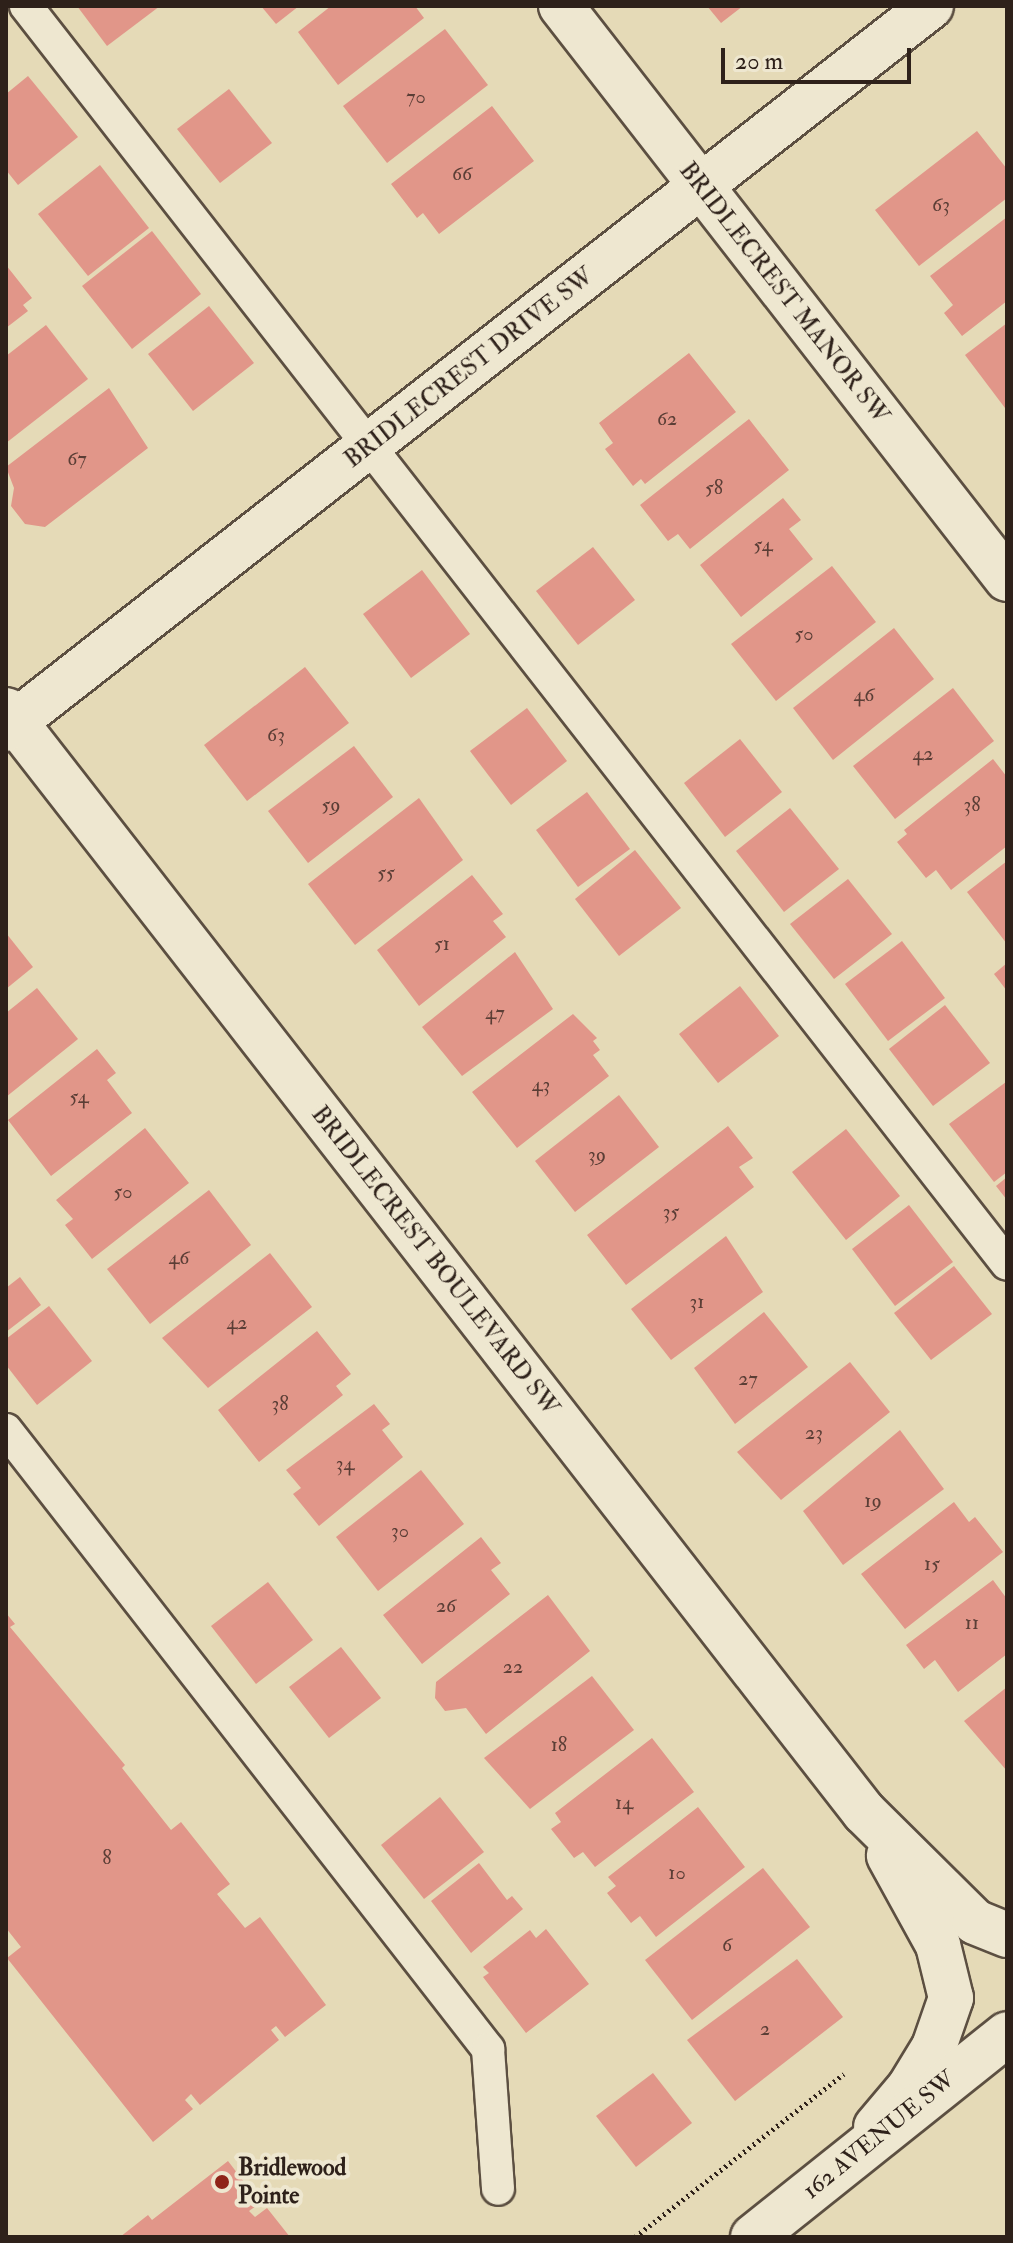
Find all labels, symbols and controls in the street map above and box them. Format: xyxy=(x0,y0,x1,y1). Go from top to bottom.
scale bar xyxy=(725,32,915,82)
text: 20 m xyxy=(735,46,783,77)
house number: 70 xyxy=(406,84,426,108)
street label: BRIDLECREST MANOR SW xyxy=(673,157,895,429)
house number: 66 xyxy=(452,161,472,185)
house number: 63 xyxy=(932,192,950,216)
street label: BRIDLECREST DRIVE SW xyxy=(339,262,599,474)
house number: 62 xyxy=(657,406,677,430)
house number: 67 xyxy=(67,446,87,470)
house number: 58 xyxy=(705,475,723,499)
house number: 54 xyxy=(753,532,773,556)
house number: 50 xyxy=(795,621,813,645)
house number: 46 xyxy=(854,682,874,706)
house number: 63 xyxy=(267,722,285,746)
house number: 42 xyxy=(913,741,933,765)
house number: 59 xyxy=(321,792,341,816)
house number: 38 xyxy=(963,792,981,816)
house number: 55 xyxy=(377,860,395,884)
house number: 51 xyxy=(434,931,450,955)
house number: 47 xyxy=(485,1000,505,1024)
house number: 43 xyxy=(532,1072,550,1096)
house number: 54 xyxy=(69,1084,89,1108)
street label: BRIDLECREST BOULEVARD SW xyxy=(305,1100,565,1422)
house number: 39 xyxy=(588,1142,606,1166)
house number: 50 xyxy=(114,1179,132,1203)
house number: 35 xyxy=(663,1199,679,1223)
house number: 46 xyxy=(169,1245,189,1269)
house number: 31 xyxy=(690,1289,704,1313)
house number: 42 xyxy=(227,1310,247,1334)
house number: 27 xyxy=(738,1366,758,1390)
house number: 38 xyxy=(271,1391,289,1415)
house number: 23 xyxy=(805,1420,823,1444)
house number: 34 xyxy=(336,1451,354,1475)
house number: 19 xyxy=(864,1488,882,1512)
house number: 30 xyxy=(391,1518,409,1542)
house number: 15 xyxy=(924,1551,940,1575)
house number: 26 xyxy=(436,1593,456,1617)
house number: 11 xyxy=(965,1610,979,1634)
house number: 22 xyxy=(503,1654,523,1678)
house number: 18 xyxy=(551,1732,567,1756)
house number: 14 xyxy=(615,1790,633,1814)
house number: 8 xyxy=(102,1845,112,1869)
house number: 10 xyxy=(668,1860,686,1884)
house number: 6 xyxy=(722,1932,732,1956)
house number: 2 xyxy=(760,2016,770,2040)
street label: 162 AVENUE SW xyxy=(797,2065,961,2205)
place label: Bridlewood Pointe xyxy=(238,2154,346,2210)
marker: Bridlewood Pointe xyxy=(213,2173,231,2191)

